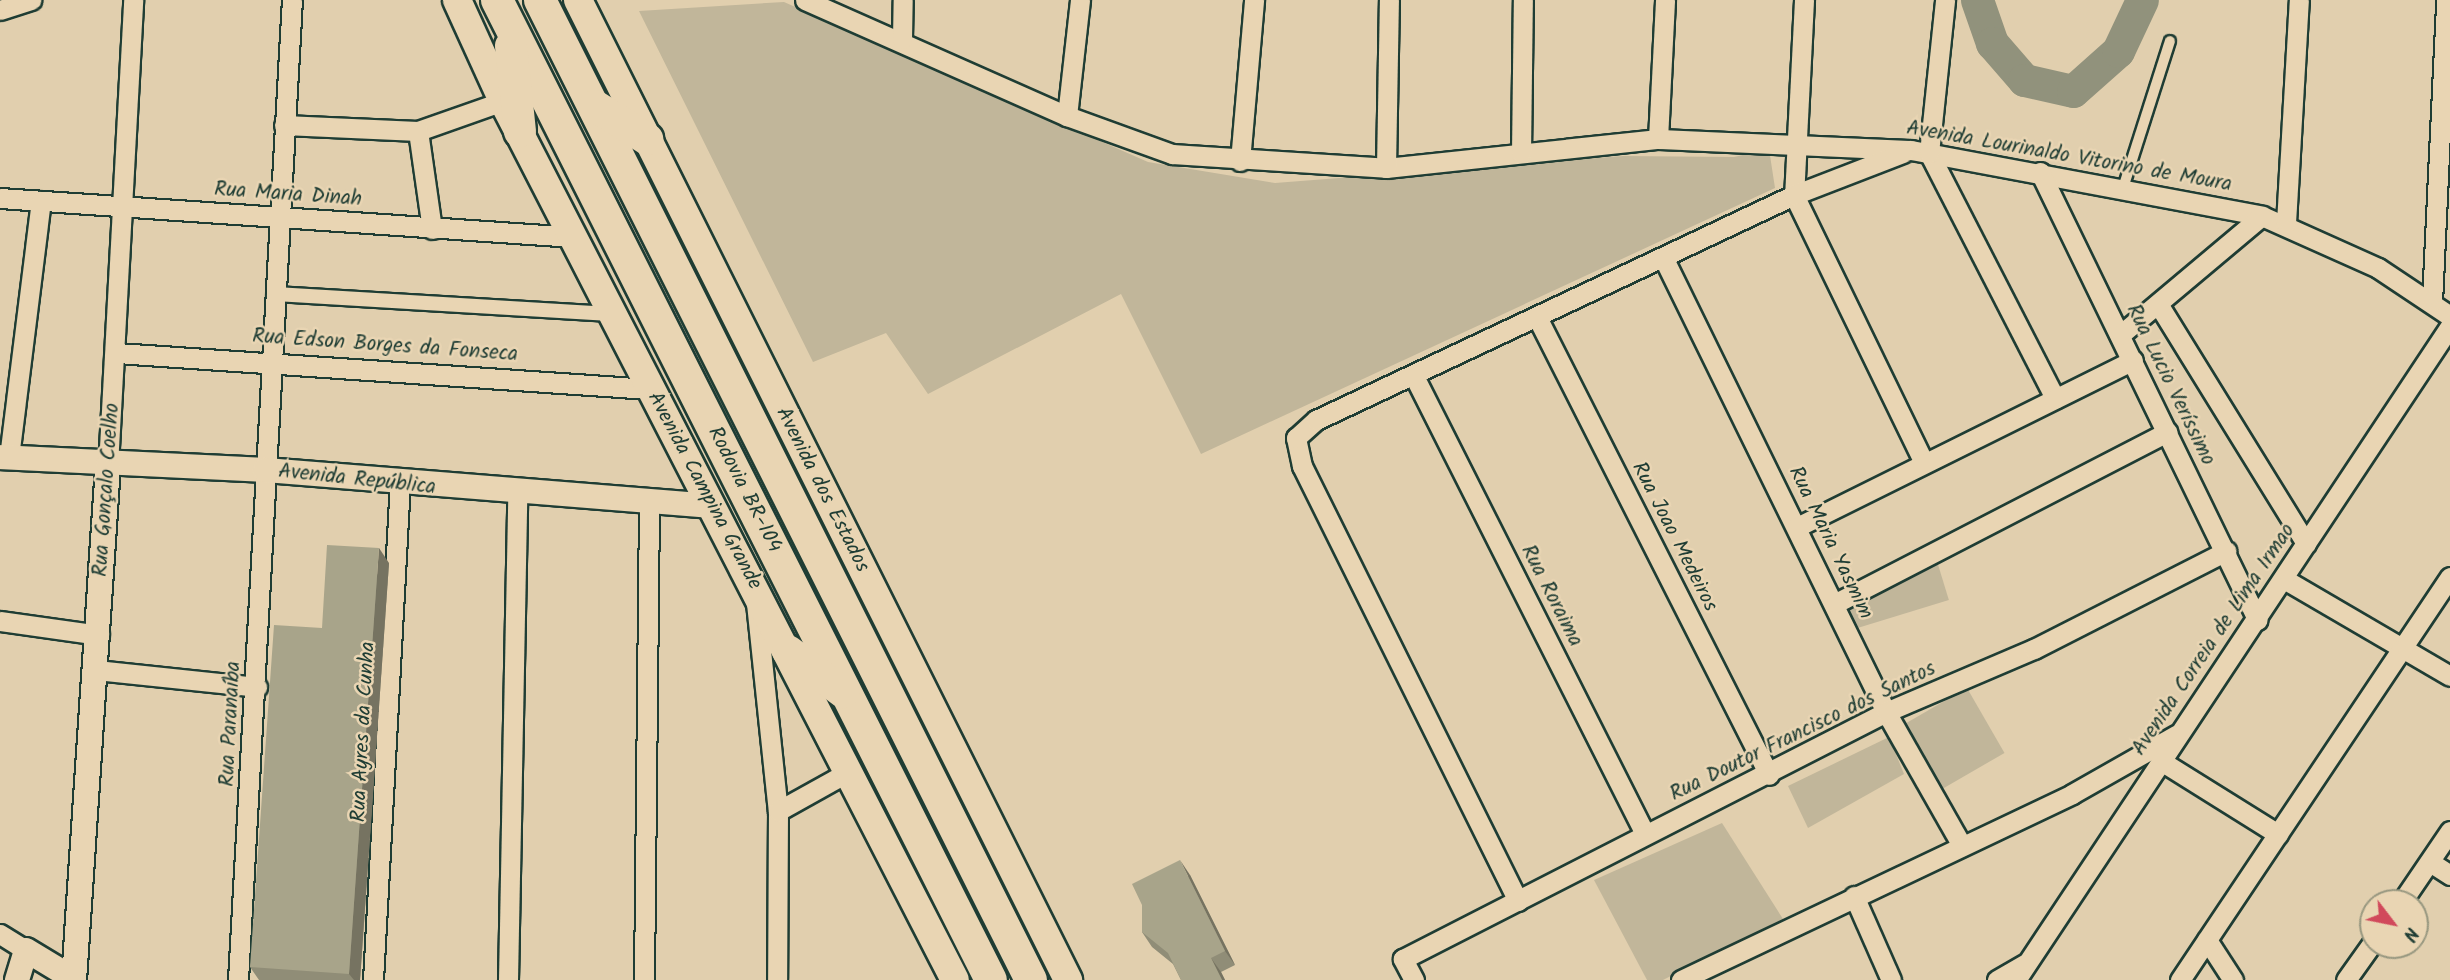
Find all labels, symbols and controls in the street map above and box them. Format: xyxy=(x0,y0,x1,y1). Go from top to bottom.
street label: Avenida Lourinaldo Vitorino de Moura xyxy=(1904,116,2234,198)
street label: Rua Maria Dinah xyxy=(213,177,363,213)
street label: Rua Lucio Veríssimo xyxy=(2120,300,2220,470)
street label: Rua Edson Borges da Fonseca xyxy=(251,324,519,368)
street label: Avenida Campina Grande xyxy=(641,388,767,594)
street label: Rua Gonçalo Coelho xyxy=(88,402,126,578)
street label: Avenida dos Estados xyxy=(770,403,874,577)
street label: Rodovia BR-104 xyxy=(701,423,787,557)
street label: Rua Joao Medeiros xyxy=(1626,458,1722,616)
street label: Avenida República xyxy=(277,459,437,501)
street label: Rua Maria Yasmim xyxy=(1782,463,1878,623)
street label: Avenida Correia de Lima Irmao xyxy=(2127,519,2301,761)
street label: Rua Roraima xyxy=(1515,541,1587,651)
street label: Rua Ayres da Cunha xyxy=(347,641,381,823)
street label: Rua Doutor Francisco dos Santos xyxy=(1666,657,1940,807)
street label: Rua Paranaíba xyxy=(215,661,247,787)
north arrow xyxy=(2359,889,2429,959)
text: N xyxy=(2394,921,2426,947)

